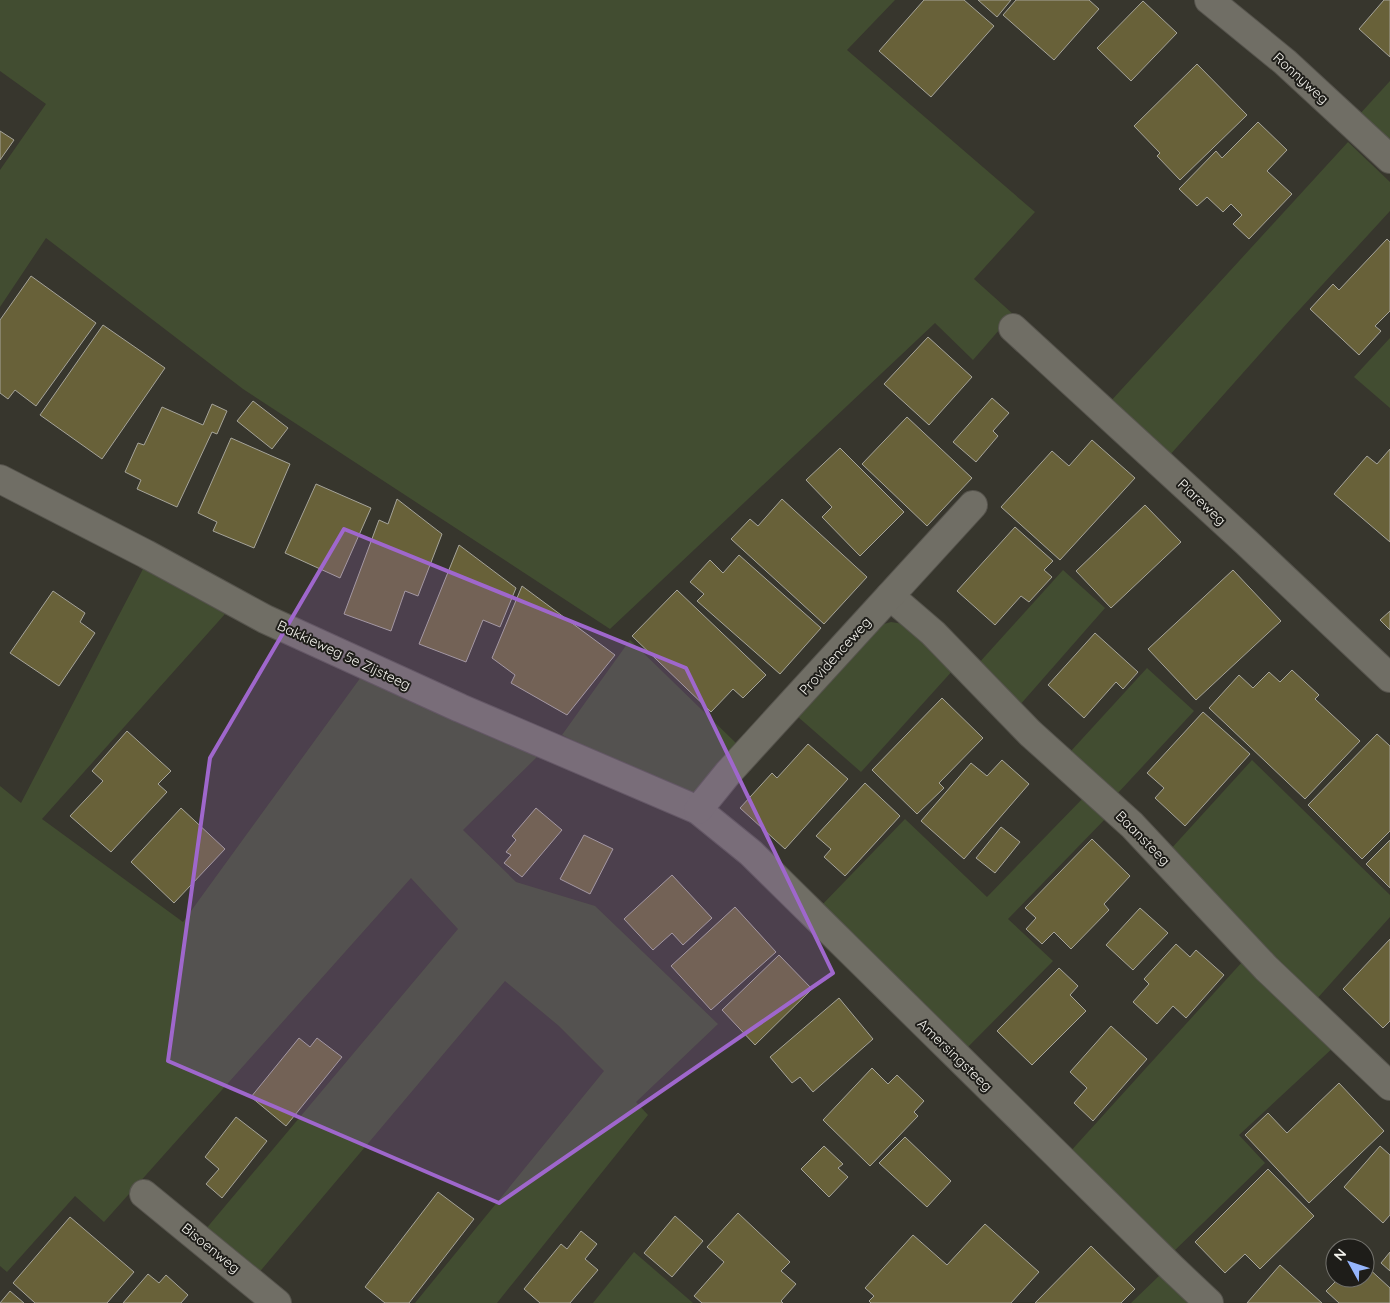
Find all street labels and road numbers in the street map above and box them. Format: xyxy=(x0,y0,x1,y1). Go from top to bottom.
street label: Ronnyweg xyxy=(1269,48,1333,108)
street label: Piareweg xyxy=(1174,475,1230,529)
street label: Providenceweg xyxy=(795,613,875,699)
street label: Bakkieweg 5e Zijsteeg xyxy=(274,616,414,694)
street label: Baansteeg xyxy=(1112,807,1174,869)
street label: Amersingsteeg xyxy=(914,1015,996,1095)
street label: Bisoenweg xyxy=(178,1219,244,1277)

